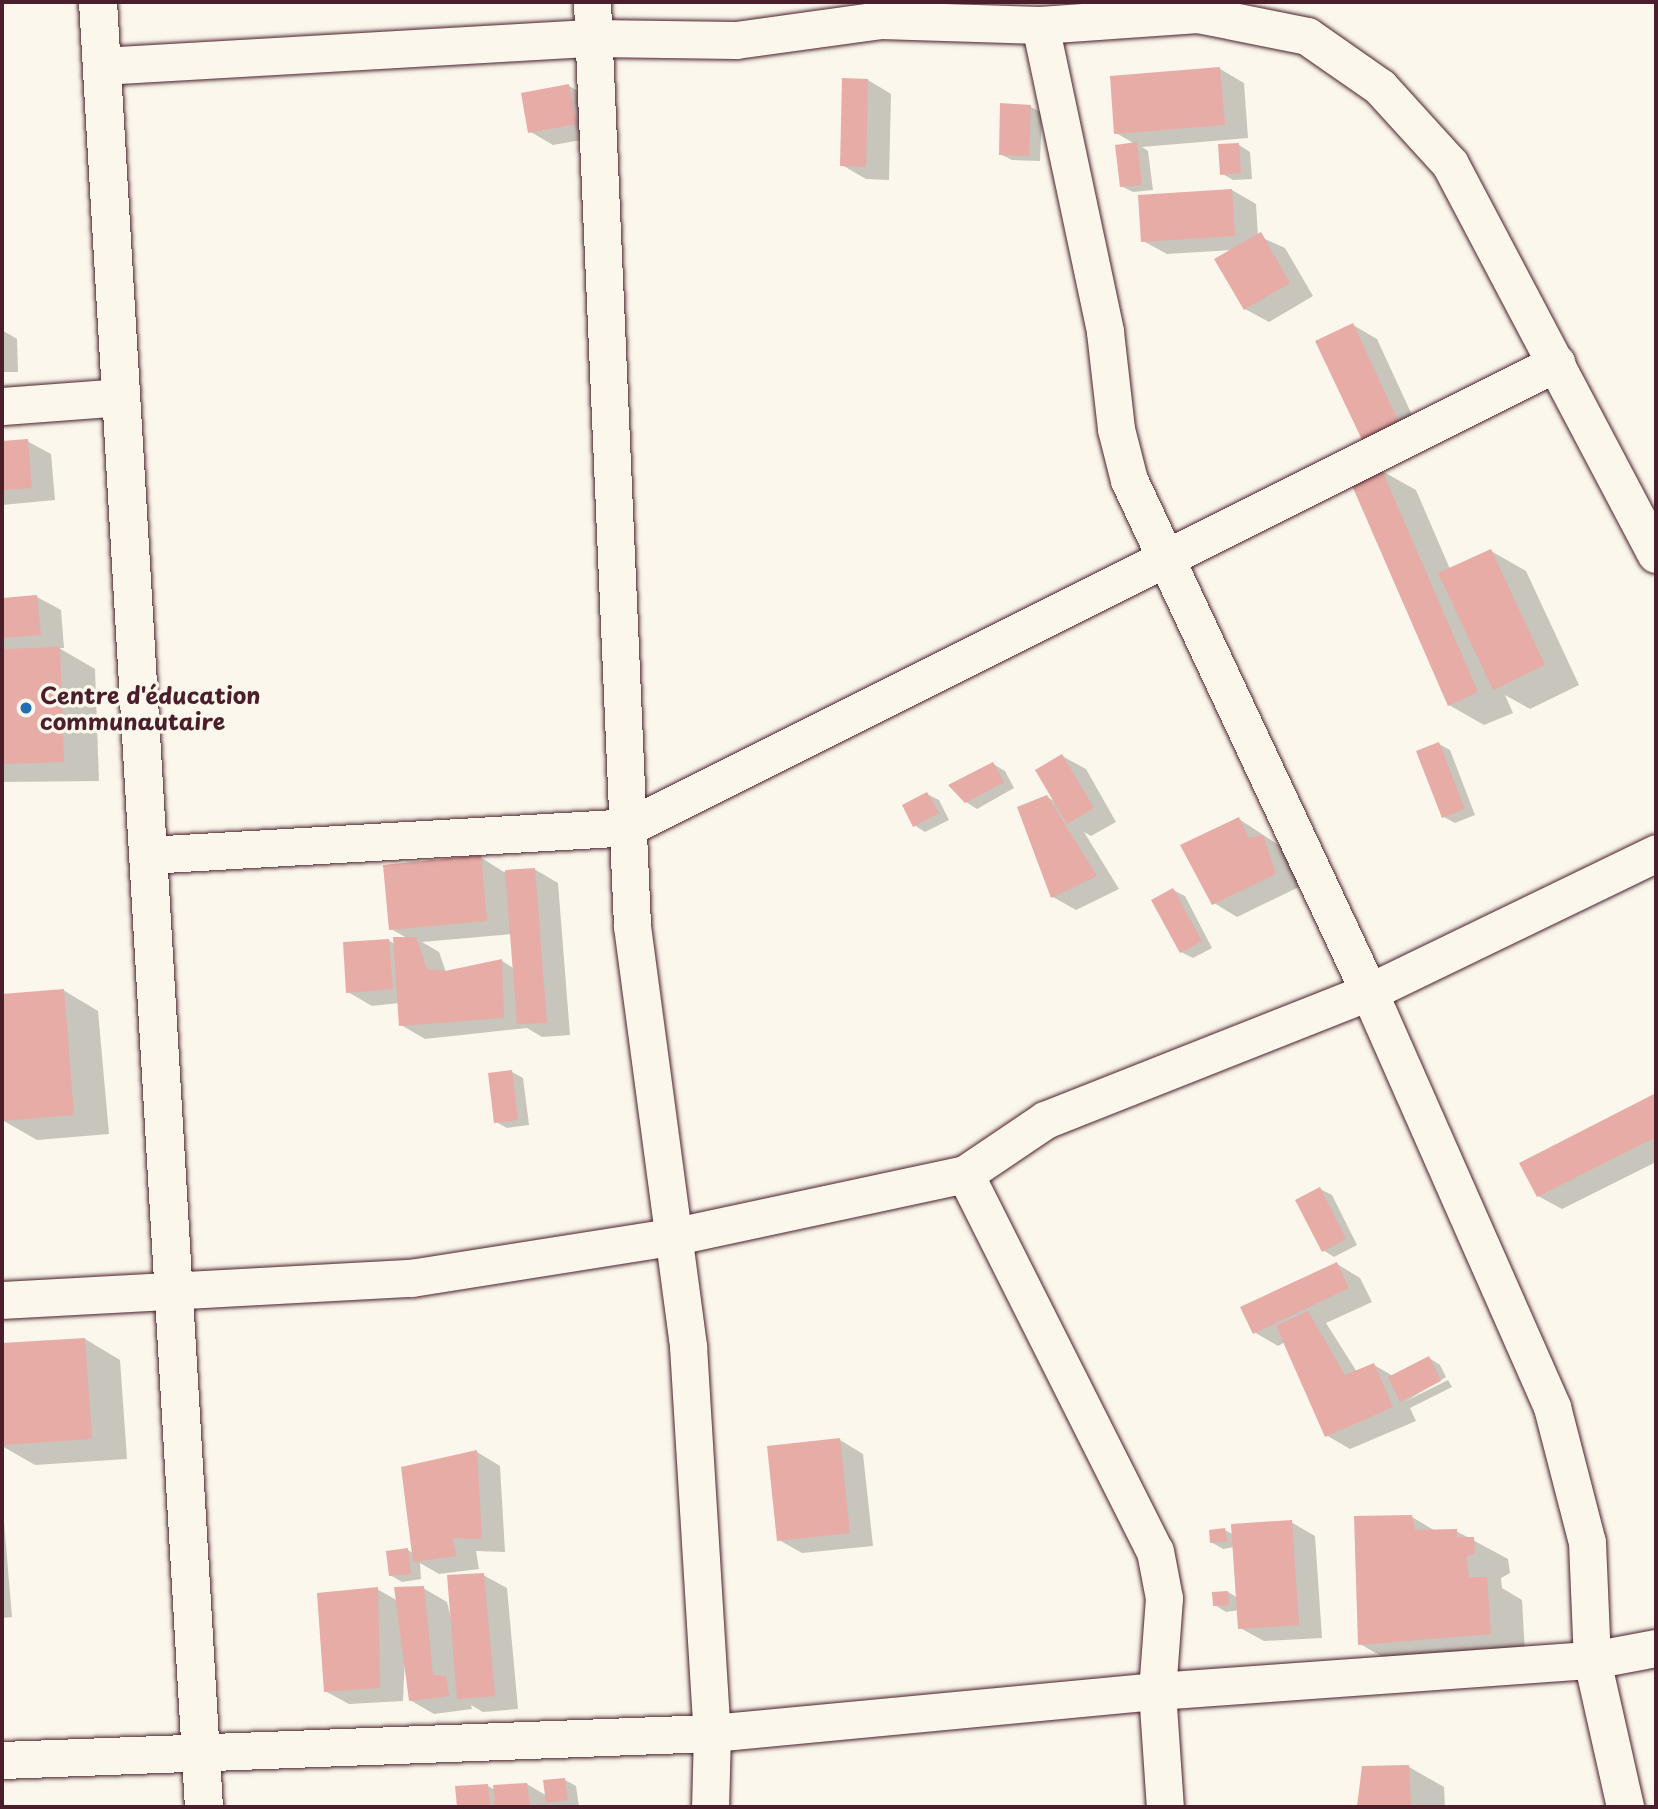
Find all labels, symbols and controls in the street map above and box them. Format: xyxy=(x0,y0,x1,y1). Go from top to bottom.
place label: Centre d'éducation communautaire xyxy=(40,681,261,735)
marker: Centre d'éducation communautaire xyxy=(18,700,34,716)

